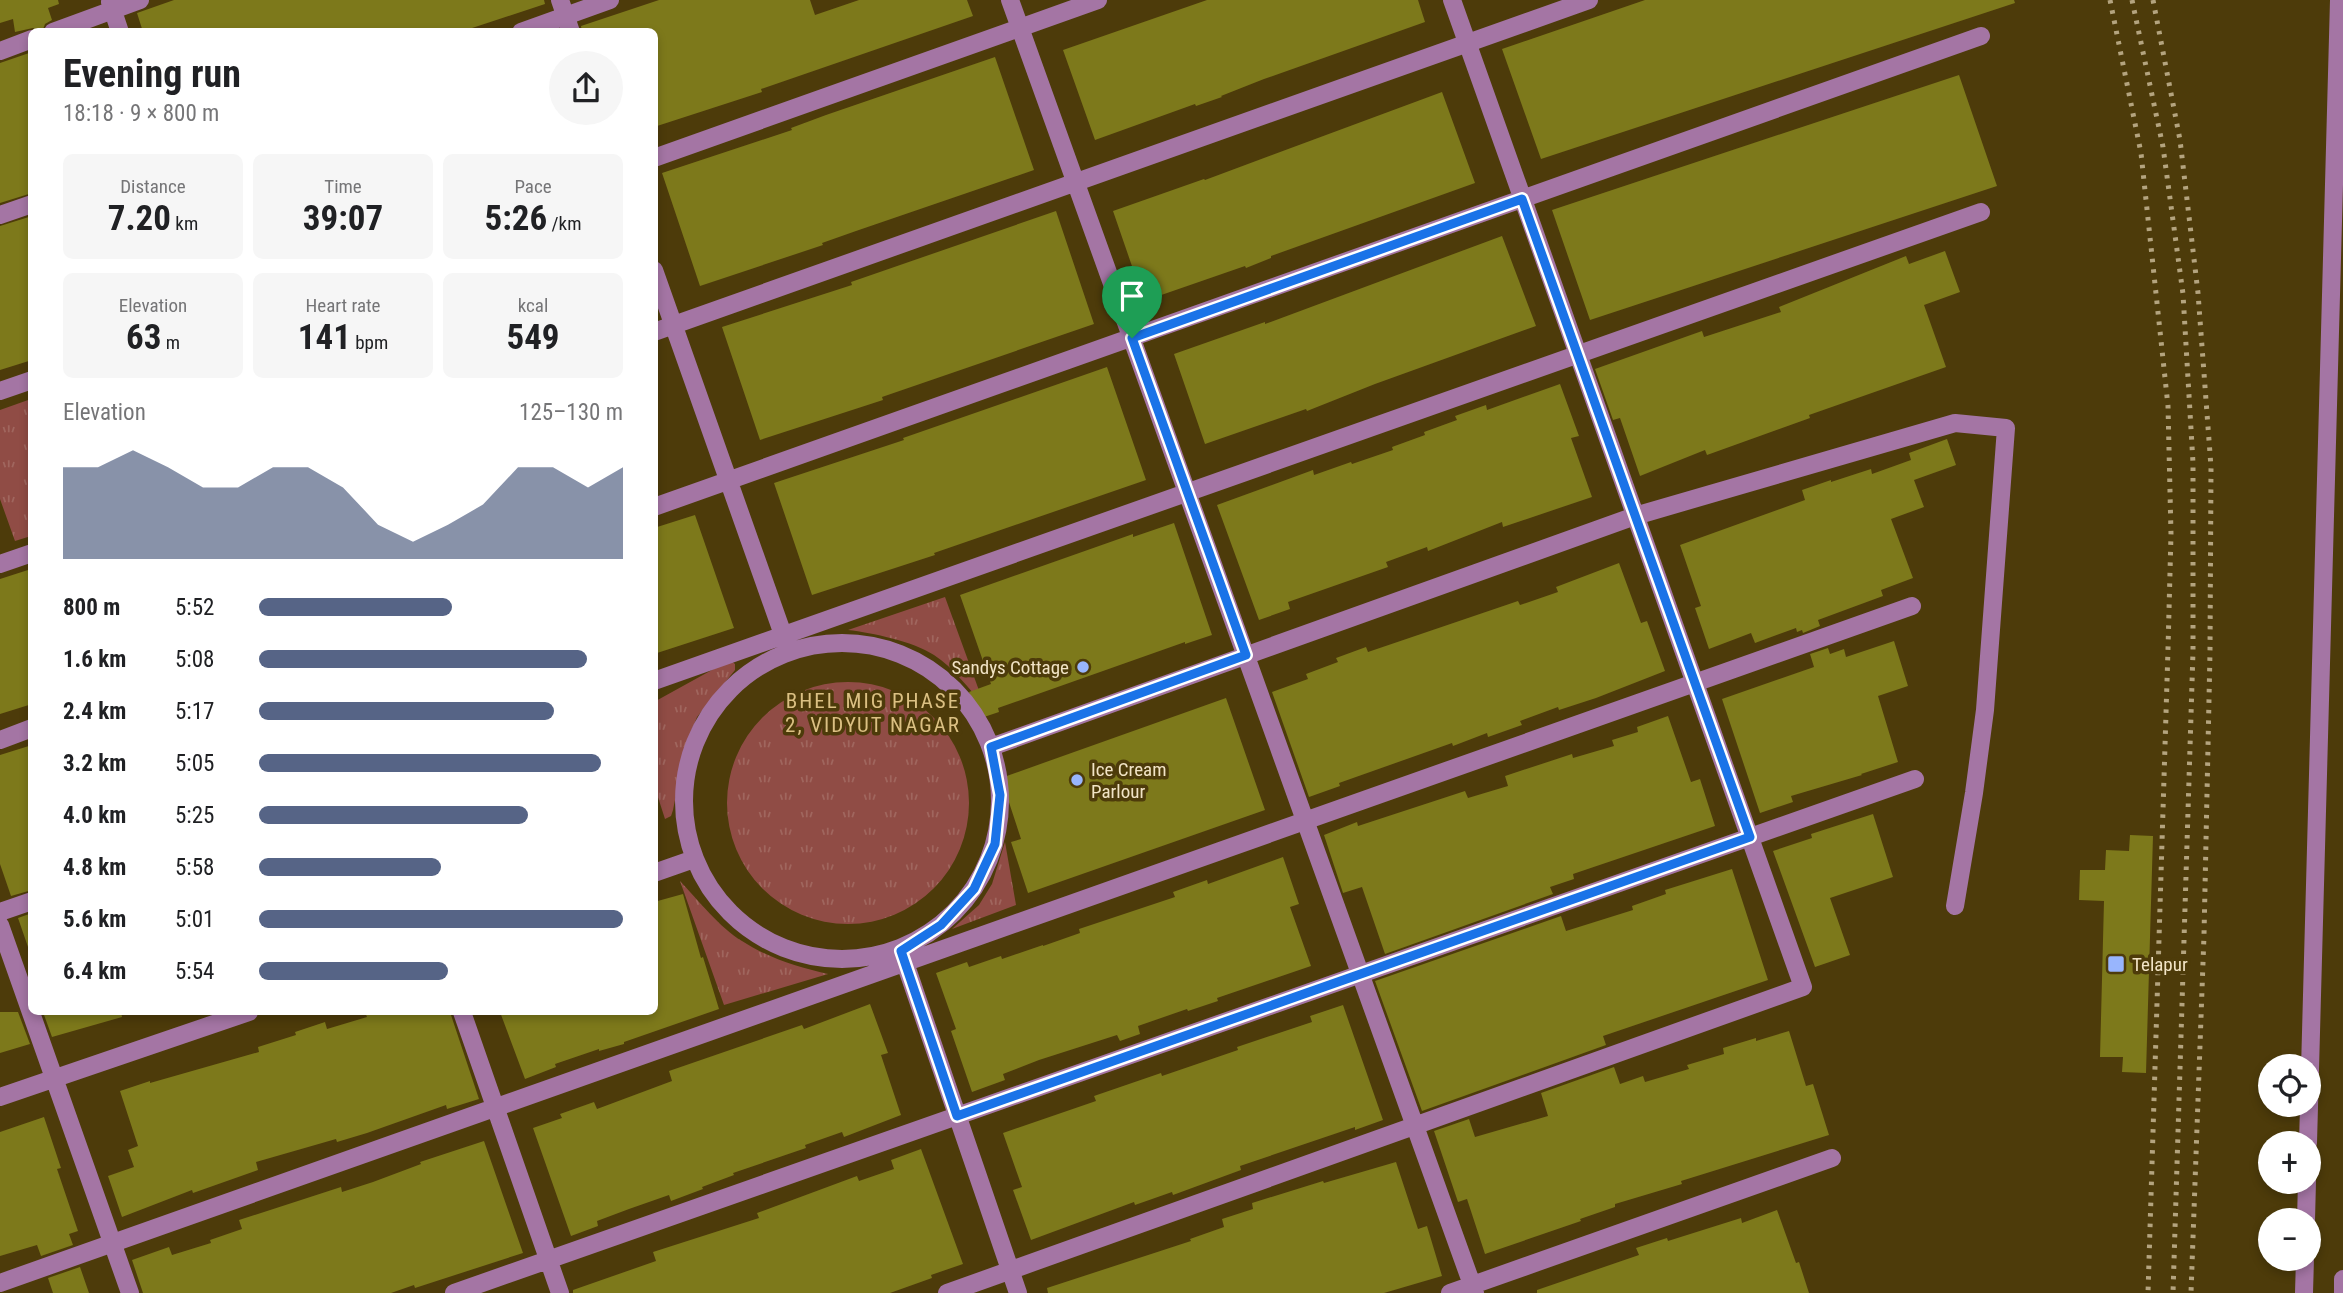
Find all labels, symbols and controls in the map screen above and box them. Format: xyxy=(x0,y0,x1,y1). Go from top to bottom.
button: share xyxy=(549,51,623,125)
text: Evening run xyxy=(63,52,241,96)
text: 18:18 · 9 × 800 m xyxy=(63,100,219,127)
text: Distance xyxy=(120,175,186,198)
text: Time xyxy=(324,175,362,198)
text: Pace xyxy=(514,175,552,198)
text: 7.20 xyxy=(108,198,171,239)
text: 39:07 xyxy=(303,198,383,239)
text: 5:26 xyxy=(485,198,547,239)
text: km xyxy=(171,212,198,235)
text: /km xyxy=(547,212,581,235)
pin xyxy=(1102,266,1162,338)
icon: arrive xyxy=(1113,277,1151,315)
text: Elevation xyxy=(119,294,187,317)
text: Heart rate xyxy=(305,294,381,317)
text: kcal xyxy=(518,294,548,317)
text: 63 xyxy=(126,317,161,358)
text: 141 xyxy=(298,317,351,358)
text: 549 xyxy=(506,317,560,358)
text: m xyxy=(161,331,180,354)
text: bpm xyxy=(351,331,388,354)
text: Elevation xyxy=(63,399,146,426)
text: 125–130 m xyxy=(519,399,623,426)
text: 800 m xyxy=(63,594,120,621)
text: 5:52 xyxy=(175,594,214,621)
text: 1.6 km xyxy=(63,646,126,673)
text: 5:08 xyxy=(175,646,214,673)
place label: Sandys Cottage xyxy=(952,656,1069,679)
marker: Sandys Cottage xyxy=(1075,659,1091,675)
district label: BHEL MIG PHASE 2, VIDYUT NAGAR xyxy=(785,689,961,737)
text: 2.4 km xyxy=(63,698,126,725)
text: 5:17 xyxy=(175,698,214,725)
text: 3.2 km xyxy=(63,750,126,777)
text: 5:05 xyxy=(175,750,214,777)
place label: Ice Cream Parlour xyxy=(1091,758,1167,803)
marker: Ice Cream Parlour xyxy=(1069,772,1085,788)
text: 4.0 km xyxy=(63,802,126,829)
text: 5:25 xyxy=(175,802,214,829)
text: 4.8 km xyxy=(63,854,126,881)
text: 5:58 xyxy=(175,854,214,881)
text: 5.6 km xyxy=(63,906,126,933)
text: 5:01 xyxy=(175,906,214,933)
place label: Telapur xyxy=(2132,953,2188,976)
marker: Telapur xyxy=(2106,954,2126,974)
text: 6.4 km xyxy=(63,958,126,985)
text: 5:54 xyxy=(175,958,214,985)
map controls xyxy=(2258,1054,2321,1271)
button: locate xyxy=(2258,1054,2321,1117)
button: + xyxy=(2258,1131,2321,1194)
button: − xyxy=(2258,1208,2321,1271)

